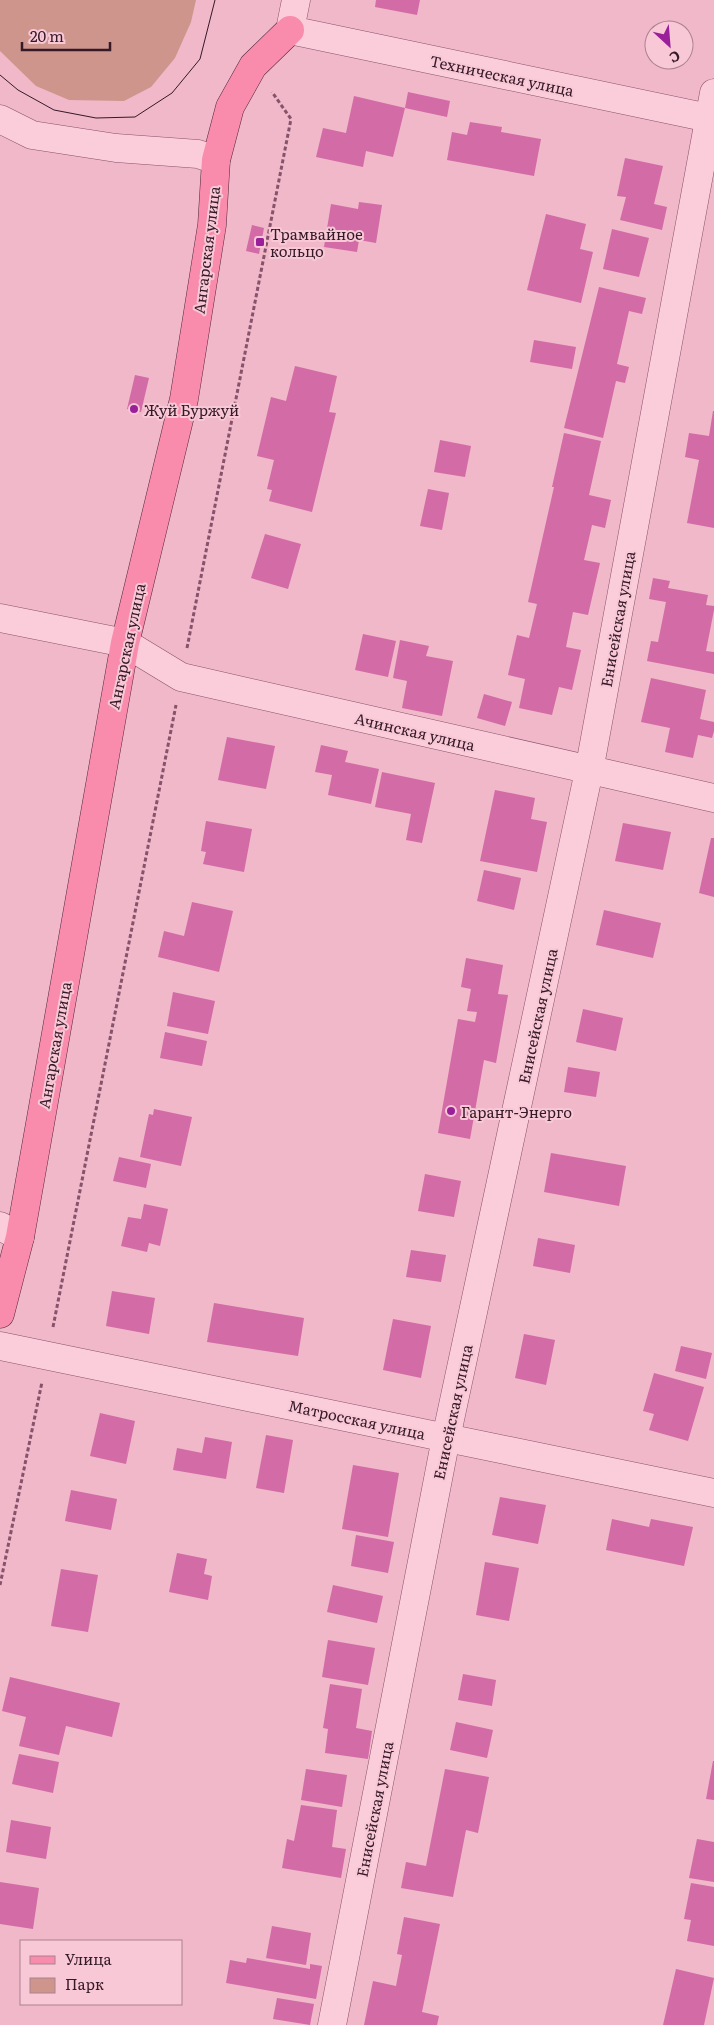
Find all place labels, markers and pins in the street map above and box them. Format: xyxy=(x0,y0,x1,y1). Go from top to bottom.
place label: Трамвайное кольцо xyxy=(270,222,363,262)
marker: Трамвайное кольцо xyxy=(254,236,266,248)
place label: Жуй Буржуй xyxy=(144,398,239,421)
marker: Жуй Буржуй xyxy=(128,403,140,415)
place label: Гарант-Энерго xyxy=(461,1100,572,1123)
marker: Гарант-Энерго xyxy=(445,1105,457,1117)

